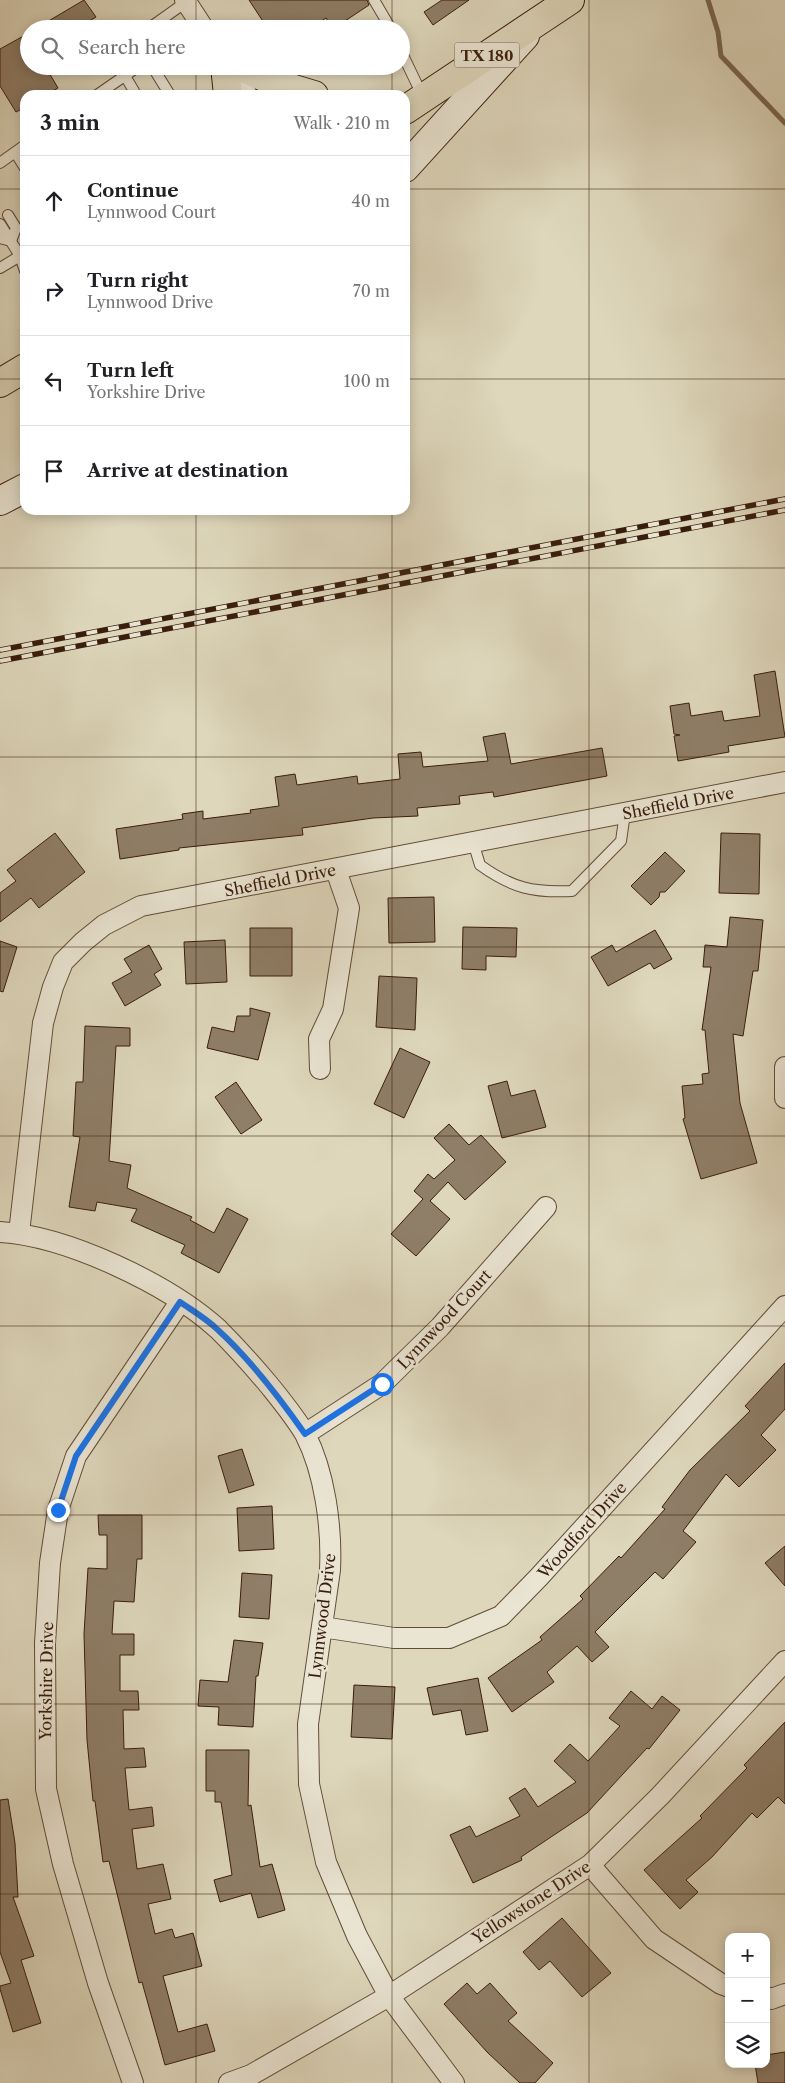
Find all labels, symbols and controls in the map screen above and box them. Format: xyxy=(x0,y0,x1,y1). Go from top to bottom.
search box xyxy=(20,20,410,75)
icon: search xyxy=(38,34,66,62)
text: Search here xyxy=(78,36,186,59)
road number: TX 180 xyxy=(454,42,520,68)
text: 3 min xyxy=(40,110,100,135)
text: Walk · 210 m xyxy=(294,113,390,133)
text: Continue xyxy=(87,179,179,202)
icon: ahead xyxy=(40,187,68,215)
text: 40 m xyxy=(351,191,390,211)
text: Lynnwood Court xyxy=(87,202,216,222)
text: Turn right xyxy=(87,269,188,292)
icon: right xyxy=(40,277,68,305)
text: 70 m xyxy=(353,281,390,301)
text: Lynnwood Drive xyxy=(87,292,213,312)
text: Turn left xyxy=(87,359,174,382)
icon: left xyxy=(40,367,68,395)
text: 100 m xyxy=(344,371,390,391)
text: Yorkshire Drive xyxy=(87,382,206,402)
icon: arrive xyxy=(40,457,68,485)
text: Arrive at destination xyxy=(87,459,288,482)
street label: Sheffield Drive xyxy=(621,782,736,824)
street label: Sheffield Drive xyxy=(223,859,338,901)
street label: Lynnwood Court xyxy=(393,1265,496,1373)
route start xyxy=(371,1373,394,1396)
street label: Woodford Drive xyxy=(533,1478,631,1583)
route end xyxy=(47,1499,70,1522)
street label: Lynnwood Drive xyxy=(304,1552,340,1680)
street label: Yorkshire Drive xyxy=(35,1622,57,1741)
street label: Yellowstone Drive xyxy=(467,1856,594,1948)
map controls xyxy=(725,1933,770,2068)
button: + xyxy=(725,1933,770,1978)
button: − xyxy=(725,1978,770,2023)
button: layers xyxy=(725,2023,770,2068)

